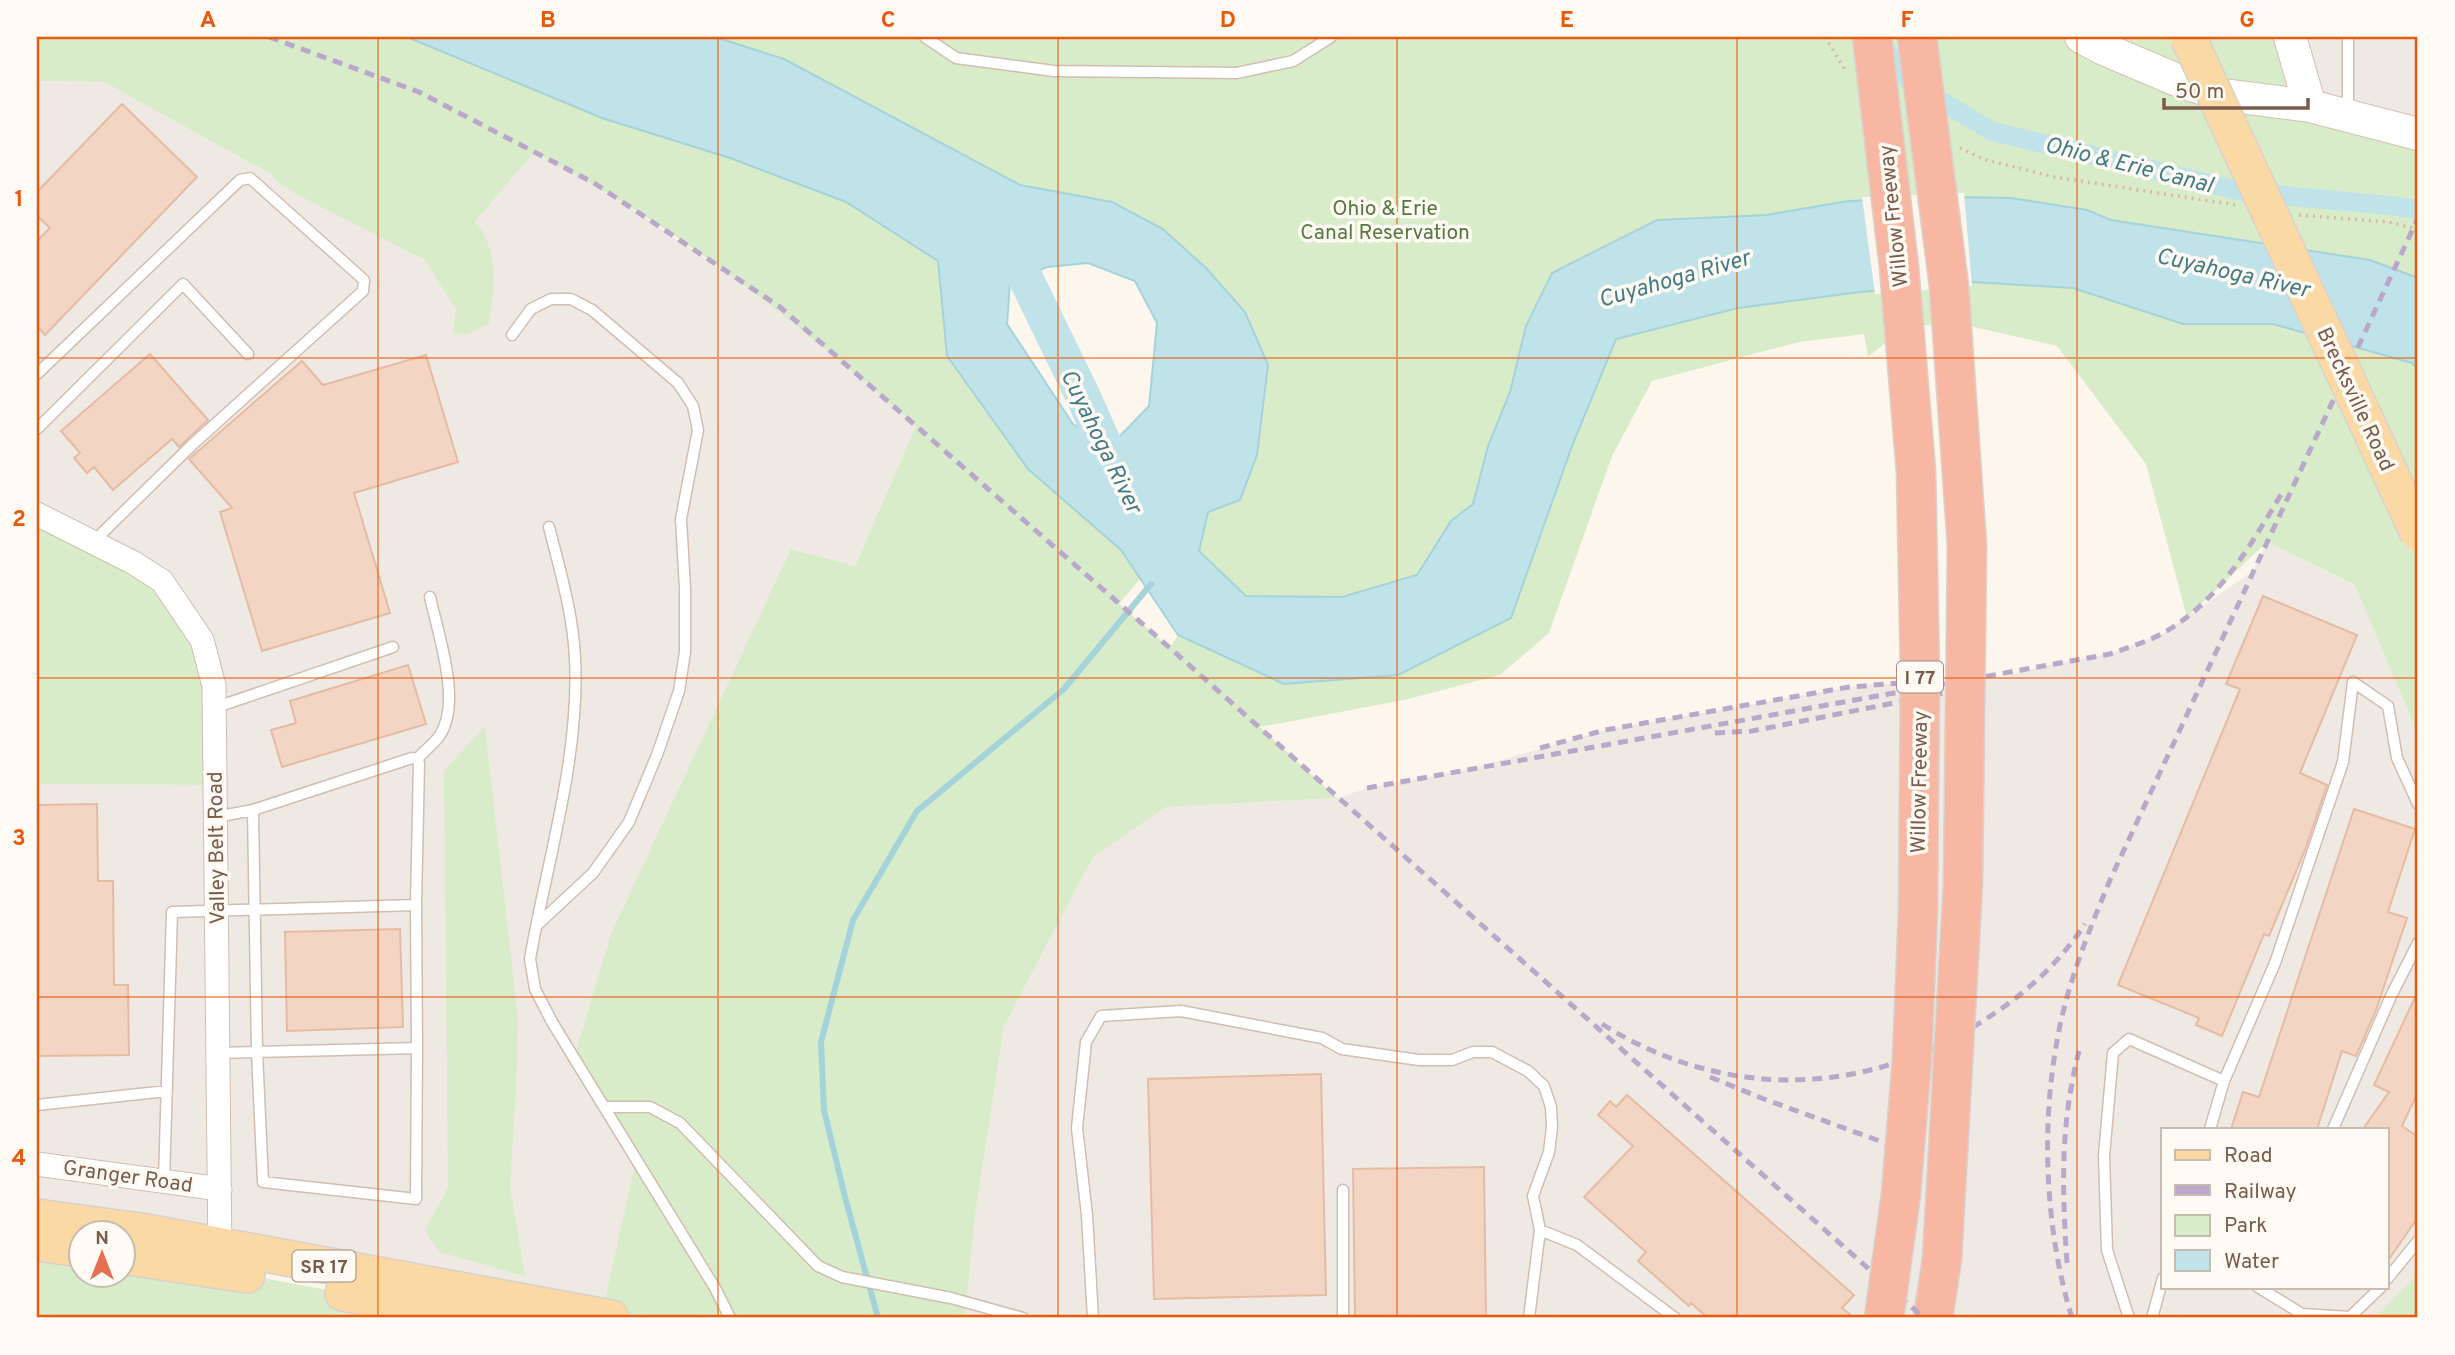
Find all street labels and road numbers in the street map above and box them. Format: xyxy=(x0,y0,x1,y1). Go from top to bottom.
street label: Willow Freeway xyxy=(1874,143,1915,288)
street label: Brecksville Road xyxy=(2309,323,2400,476)
road number: I 77 xyxy=(1897,662,1943,692)
street label: Willow Freeway xyxy=(1906,710,1935,854)
street label: Valley Belt Road xyxy=(203,771,232,925)
street label: Granger Road xyxy=(61,1155,194,1200)
road number: SR 17 xyxy=(292,1250,356,1282)

